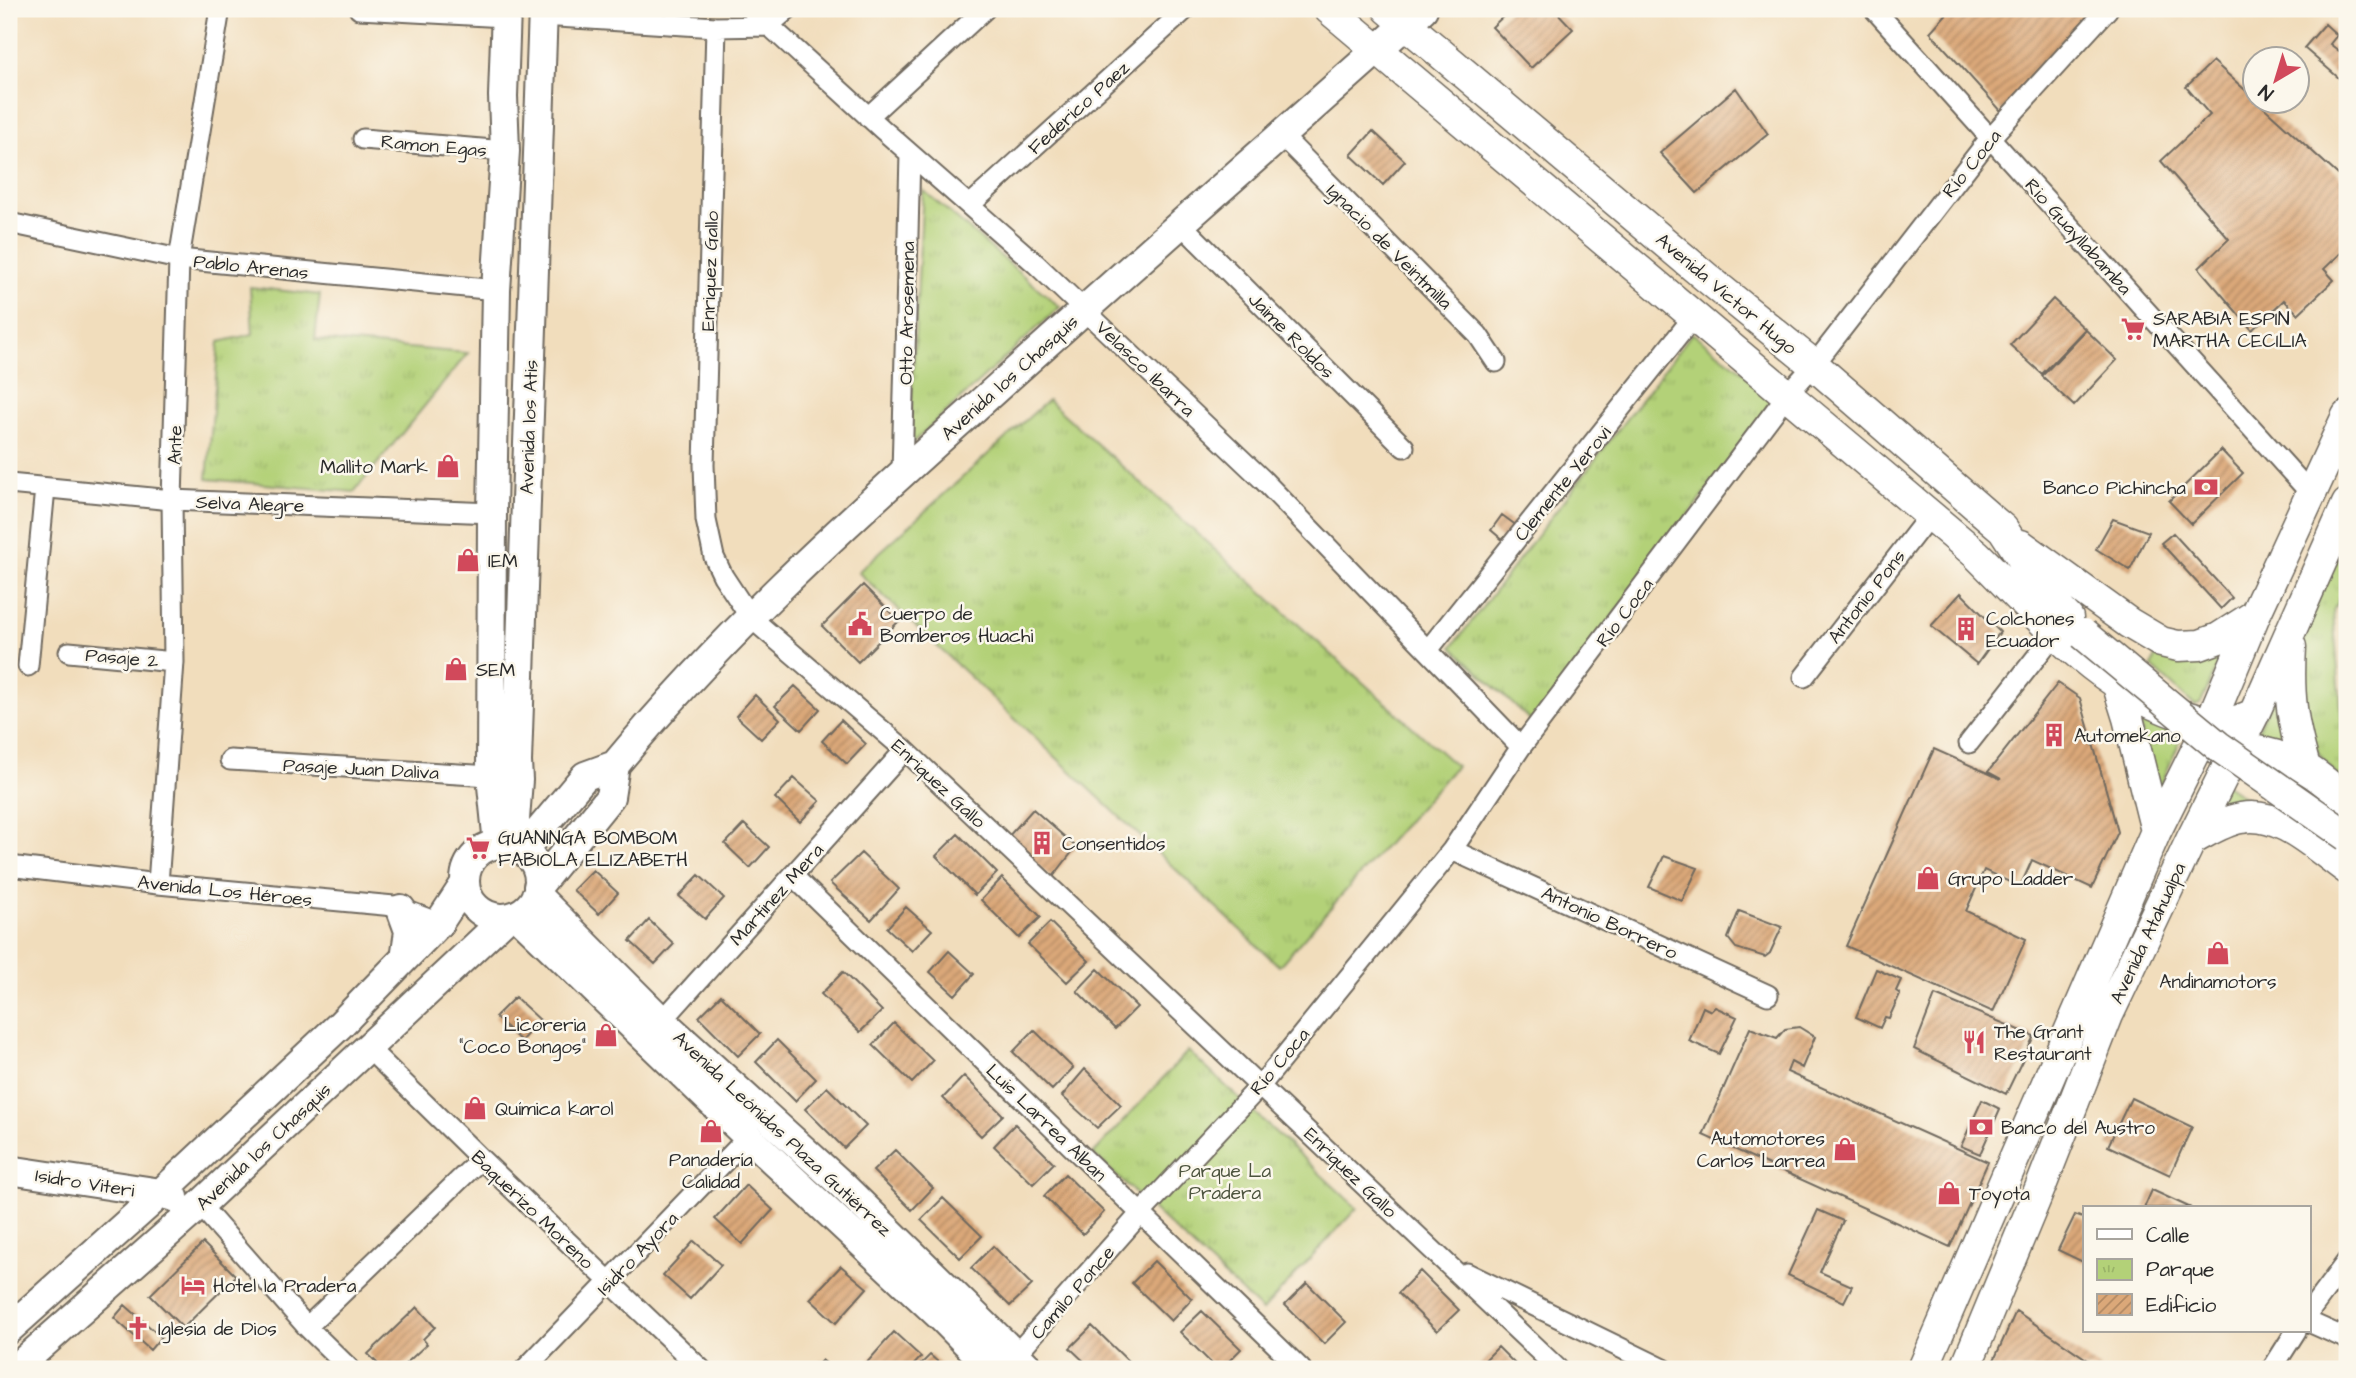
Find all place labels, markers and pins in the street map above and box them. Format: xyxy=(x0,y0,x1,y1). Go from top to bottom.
place label: SARABIA ESPIN MARTHA CECILIA xyxy=(2153,306,2307,355)
supermarket icon: SARABIA ESPIN MARTHA CECILIA xyxy=(2119,315,2147,343)
shop icon: Mallito Mark xyxy=(434,452,462,480)
place label: Mallito Mark xyxy=(320,454,428,481)
bank icon: Banco Pichincha xyxy=(2192,473,2220,501)
place label: Banco Pichincha xyxy=(2043,475,2186,502)
shop icon: IEM xyxy=(454,546,482,574)
place label: IEM xyxy=(488,548,518,575)
place label: Cuerpo de Bomberos Huachi xyxy=(880,601,1033,650)
place label: Colchones Ecuador xyxy=(1986,606,2075,655)
public building icon: Cuerpo de Bomberos Huachi xyxy=(846,610,874,638)
building icon: Colchones Ecuador xyxy=(1952,615,1980,643)
shop icon: SEM xyxy=(442,655,470,683)
place label: SEM xyxy=(476,657,515,684)
building icon: Automekano xyxy=(2040,721,2068,749)
place label: Automekano xyxy=(2074,723,2181,750)
place label: GUANINGA BOMBOM FABIOLA ELIZABETH xyxy=(498,825,688,874)
building icon: Consentidos xyxy=(1028,829,1056,857)
place label: Consentidos xyxy=(1062,831,1165,858)
supermarket icon: GUANINGA BOMBOM FABIOLA ELIZABETH xyxy=(464,834,492,862)
shop icon: Grupo Ladder xyxy=(1914,864,1942,892)
place label: Grupo Ladder xyxy=(1948,866,2074,893)
shop icon: Andinamotors xyxy=(2204,939,2232,967)
place label: Andinamotors xyxy=(2159,969,2277,996)
place label: Licoreria "Coco Bongos" xyxy=(459,1012,586,1062)
place label: The Grant Restaurant xyxy=(1994,1019,2092,1068)
shop icon: Licoreria "Coco Bongos" xyxy=(592,1021,620,1049)
restaurant icon: The Grant Restaurant xyxy=(1960,1028,1988,1056)
shop icon: Química karol xyxy=(461,1094,489,1122)
place label: Química karol xyxy=(495,1096,614,1123)
bank icon: Banco del Austro xyxy=(1967,1113,1995,1141)
place label: Banco del Austro xyxy=(2001,1115,2155,1142)
shop icon: Panadería Calidad xyxy=(697,1117,725,1145)
place label: Automotores Carlos Larrea xyxy=(1697,1126,1825,1175)
shop icon: Automotores Carlos Larrea xyxy=(1831,1135,1859,1163)
place label: Panadería Calidad xyxy=(669,1147,753,1196)
shop icon: Toyota xyxy=(1935,1179,1963,1207)
place label: Toyota xyxy=(1969,1181,2030,1209)
hotel icon: Hotel la Pradera xyxy=(179,1271,207,1299)
place label: Hotel la Pradera xyxy=(213,1273,357,1300)
church icon: Iglesia de Dios xyxy=(124,1314,152,1342)
place label: Iglesia de Dios xyxy=(158,1316,277,1344)

